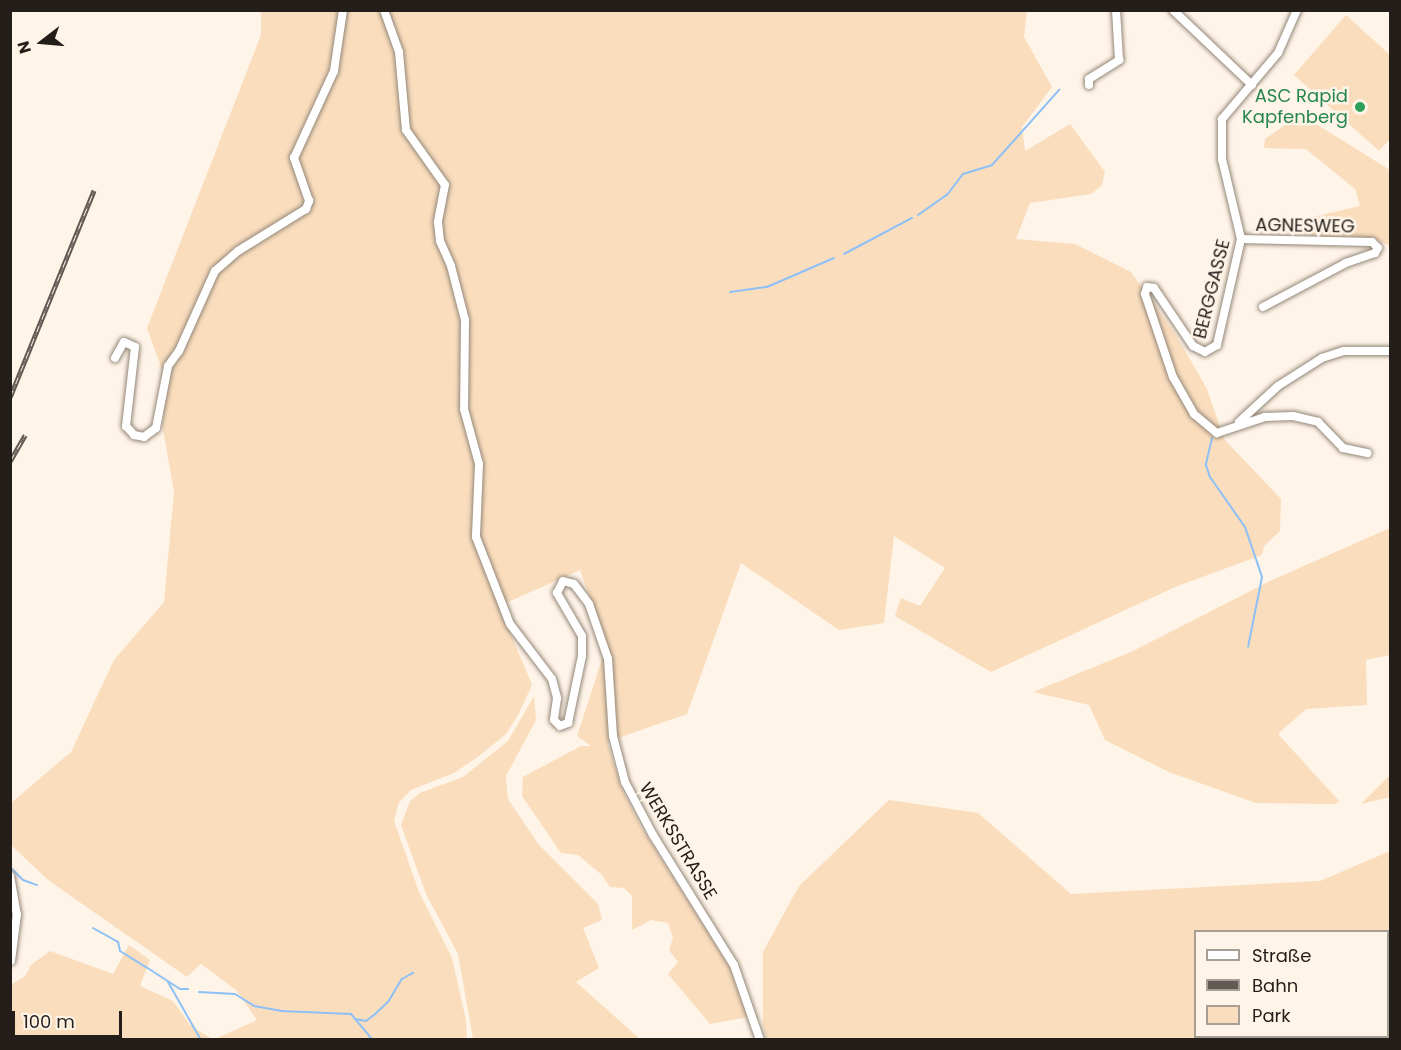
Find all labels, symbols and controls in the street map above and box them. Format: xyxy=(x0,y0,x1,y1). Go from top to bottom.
north arrow xyxy=(12,12,72,72)
text: N xyxy=(12,38,37,56)
place label: ASC Rapid Kapfenberg xyxy=(1242,86,1348,128)
marker: ASC Rapid Kapfenberg xyxy=(1353,100,1367,114)
street label: AGNESWEG xyxy=(1255,214,1355,238)
street label: BERGGASSE xyxy=(1189,237,1235,341)
street label: WERKSSTRASSE xyxy=(635,779,721,903)
legend xyxy=(1194,930,1389,1038)
text: Straße xyxy=(1252,943,1311,968)
text: Bahn xyxy=(1252,973,1298,998)
scale bar xyxy=(15,999,124,1037)
text: Park xyxy=(1252,1003,1291,1028)
text: 100 m xyxy=(23,1009,75,1034)

